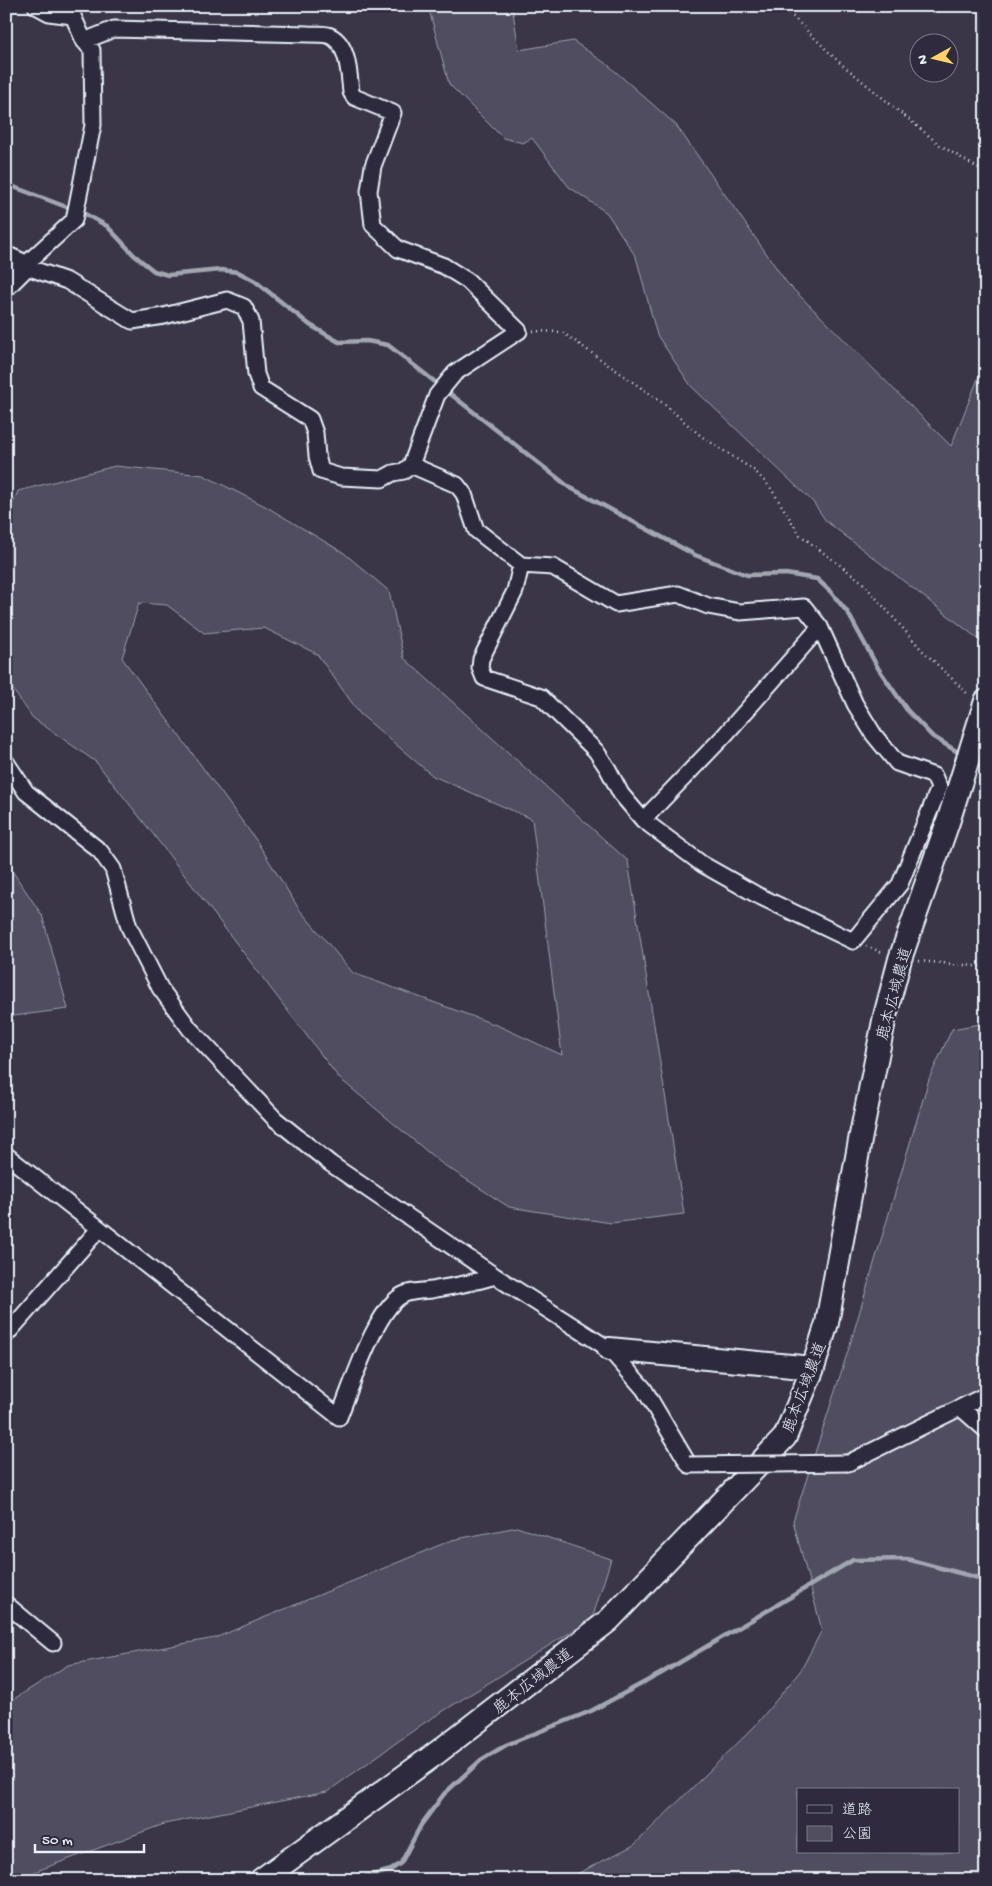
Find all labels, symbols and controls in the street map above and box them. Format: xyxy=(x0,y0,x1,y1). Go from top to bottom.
north arrow xyxy=(910,32,960,82)
text: N xyxy=(915,54,933,65)
street label: 鹿本広域農道 xyxy=(873,945,918,1043)
street label: 鹿本広域農道 xyxy=(778,1339,832,1436)
street label: 鹿本広域農道 xyxy=(489,1644,578,1720)
legend xyxy=(797,1788,960,1854)
text: 道路 xyxy=(842,1802,872,1820)
scale bar xyxy=(35,1821,144,1853)
text: 公園 xyxy=(842,1826,872,1844)
text: 50 m xyxy=(42,1832,73,1850)

